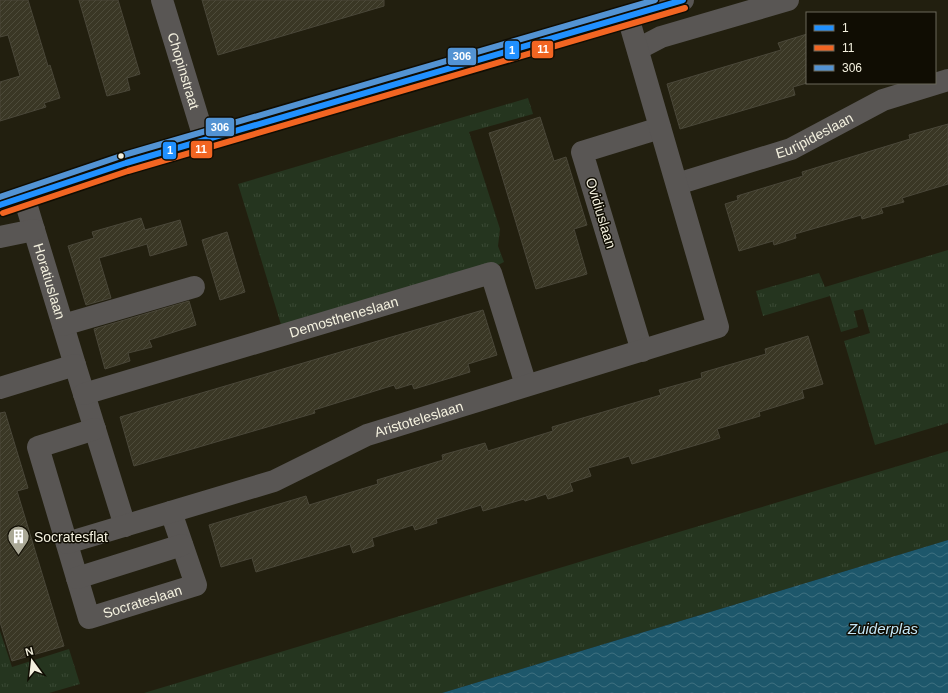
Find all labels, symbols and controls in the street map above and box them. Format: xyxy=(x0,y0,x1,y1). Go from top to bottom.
legend xyxy=(806,12,936,84)
text: 1 xyxy=(842,21,849,35)
street label: Chopinstraat xyxy=(164,30,203,111)
line badge: 1 xyxy=(504,40,520,60)
line badge: 11 xyxy=(531,40,554,59)
text: 11 xyxy=(842,41,855,55)
text: 11 xyxy=(537,43,549,55)
text: 1 xyxy=(509,44,515,56)
line badge: 306 xyxy=(447,47,477,66)
text: 306 xyxy=(453,50,471,62)
text: 306 xyxy=(842,61,862,75)
street label: Euripideslaan xyxy=(774,109,856,161)
line badge: 306 xyxy=(205,117,235,137)
text: 306 xyxy=(211,121,229,133)
line badge: 11 xyxy=(190,140,213,159)
line badge: 1 xyxy=(162,141,177,160)
text: 11 xyxy=(195,143,207,155)
text: 1 xyxy=(167,144,173,156)
unlabelled marker xyxy=(116,151,126,161)
street label: Ovidiuslaan xyxy=(583,176,619,250)
street label: Horatiuslaan xyxy=(30,241,69,321)
street label: Demostheneslaan xyxy=(287,293,400,341)
street label: Aristoteleslaan xyxy=(372,398,465,440)
building icon: Socratesflat xyxy=(6,524,32,557)
place label: Socratesflat xyxy=(34,529,108,545)
street label: Socrateslaan xyxy=(101,582,184,621)
water label: Zuiderplas xyxy=(847,620,919,637)
north arrow xyxy=(12,641,52,681)
text: N xyxy=(24,645,35,658)

